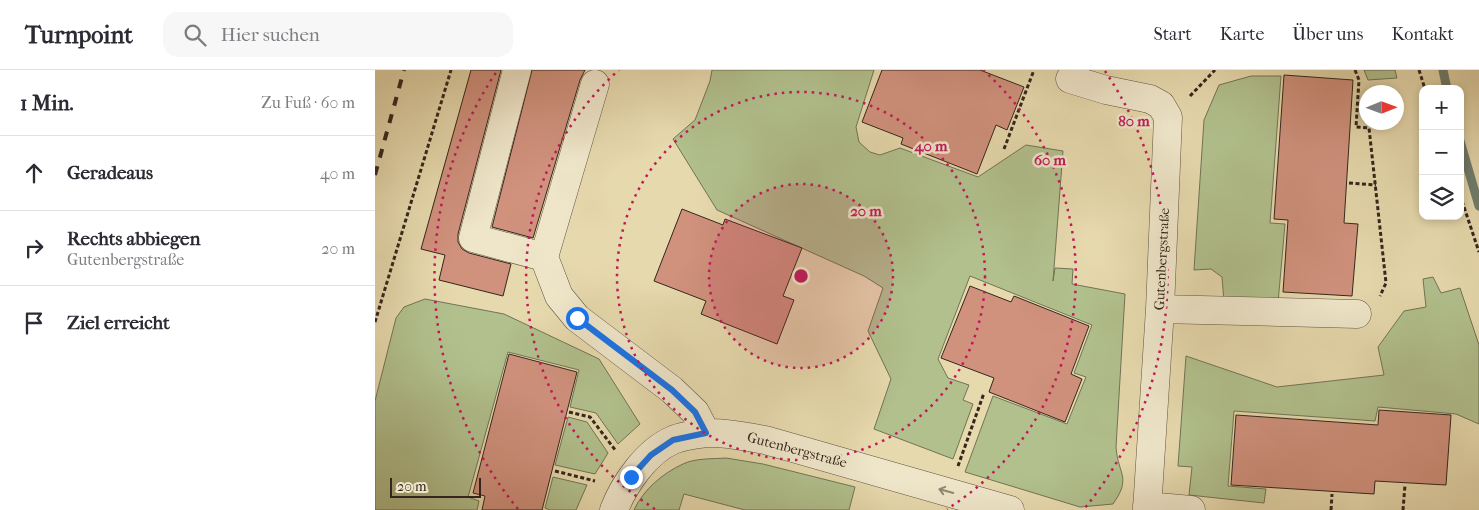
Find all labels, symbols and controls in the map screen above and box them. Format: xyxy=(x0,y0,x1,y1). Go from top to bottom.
search box xyxy=(163,12,513,57)
text: Turnpoint xyxy=(25,21,133,49)
icon: search xyxy=(181,21,209,49)
text: Hier suchen xyxy=(221,24,320,46)
text: Start xyxy=(1153,24,1192,45)
text: Karte xyxy=(1220,24,1264,45)
text: Über uns xyxy=(1292,24,1363,45)
text: Kontakt xyxy=(1391,24,1454,45)
north arrow xyxy=(1359,85,1404,130)
map controls xyxy=(1419,85,1464,220)
button: + xyxy=(1419,85,1464,130)
text: 1 Min. xyxy=(20,91,74,115)
text: Zu Fuß · 60 m xyxy=(261,93,355,112)
text: 80 m xyxy=(1118,112,1150,130)
button: − xyxy=(1419,130,1464,175)
text: 40 m xyxy=(914,137,948,155)
text: 60 m xyxy=(1034,151,1067,169)
icon: ahead xyxy=(20,159,48,187)
text: Geradeaus xyxy=(67,162,153,184)
text: 40 m xyxy=(320,164,355,183)
button: layers xyxy=(1419,175,1464,220)
text: 20 m xyxy=(850,202,882,220)
street label: Gutenbergstraße xyxy=(1151,207,1173,311)
text: Rechts abbiegen xyxy=(67,228,201,250)
icon: right xyxy=(20,234,48,262)
text: 20 m xyxy=(321,239,355,258)
text: Gutenbergstraße xyxy=(67,250,184,269)
centre of rings xyxy=(792,267,810,285)
route start xyxy=(566,307,589,330)
icon: arrive xyxy=(20,309,48,337)
text: Ziel erreicht xyxy=(67,312,170,334)
street label: Gutenbergstraße xyxy=(745,429,849,472)
route end xyxy=(620,466,643,489)
scale bar xyxy=(390,475,481,498)
text: 20 m xyxy=(397,478,427,495)
one-way arrow xyxy=(938,486,954,496)

